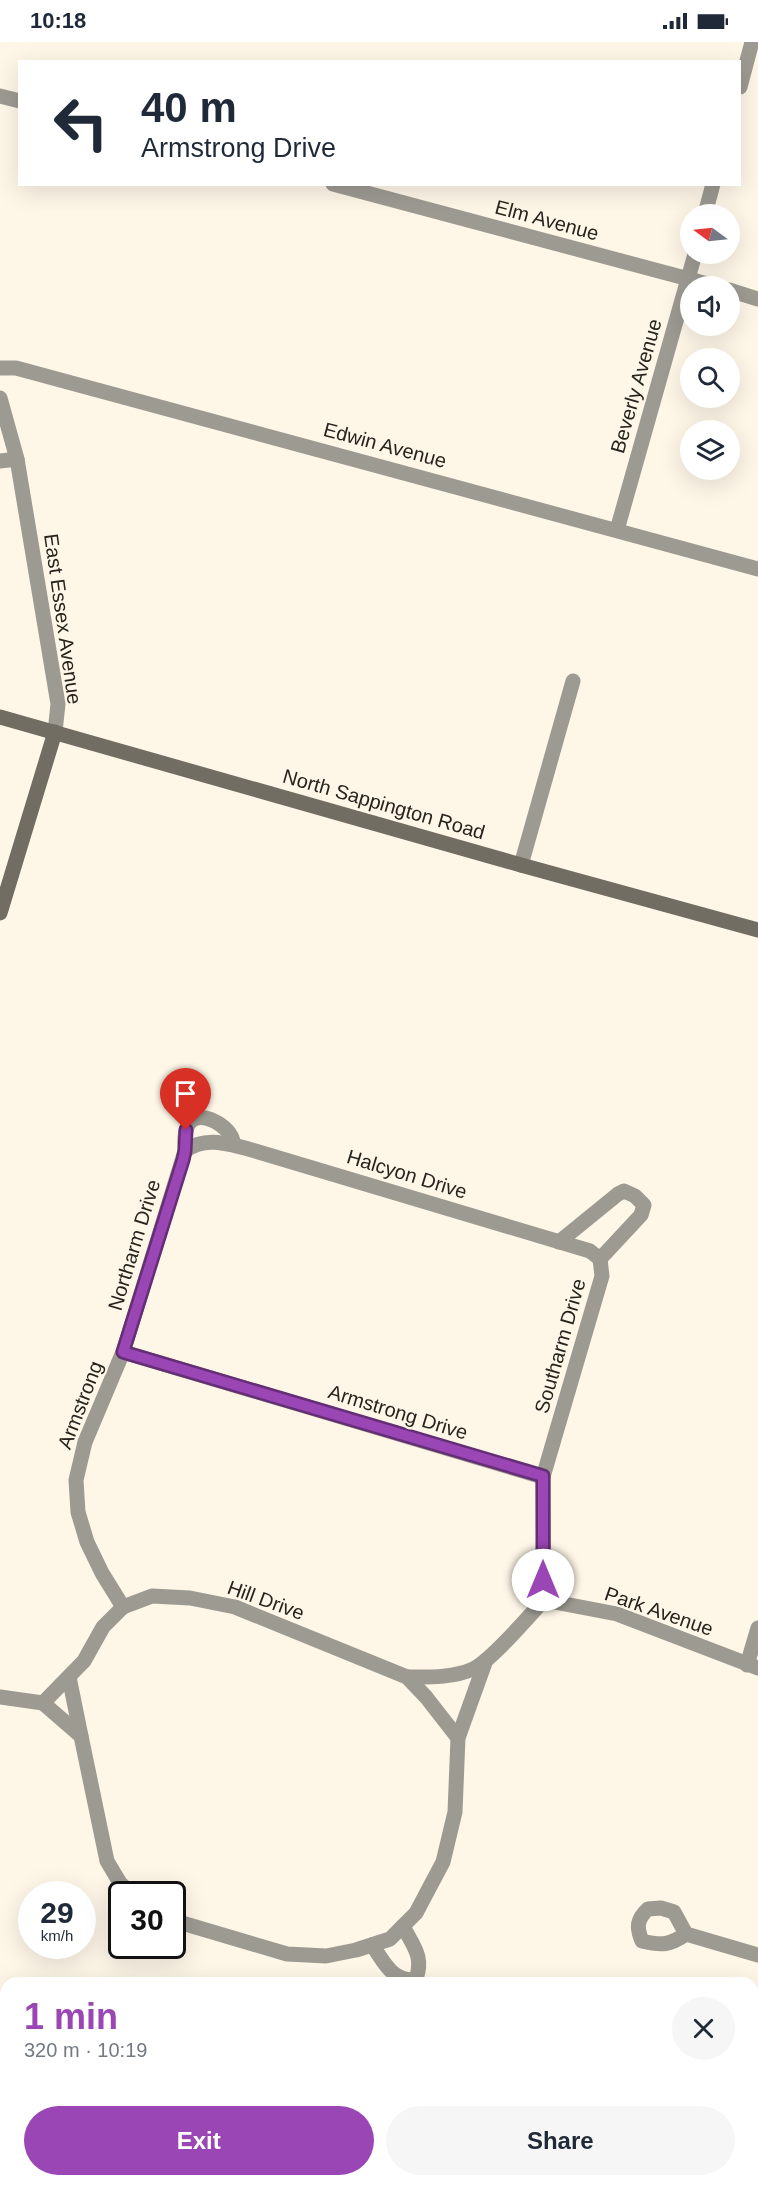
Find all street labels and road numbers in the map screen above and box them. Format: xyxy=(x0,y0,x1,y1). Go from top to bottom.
street label: Elm Avenue xyxy=(493,196,601,244)
street label: Beverly Avenue xyxy=(606,316,666,456)
street label: Edwin Avenue xyxy=(321,418,449,472)
street label: East Essex Avenue xyxy=(40,532,86,706)
street label: North Sappington Road xyxy=(280,765,488,843)
street label: Halcyon Drive xyxy=(344,1145,470,1203)
street label: Northarm Drive xyxy=(104,1177,164,1313)
street label: Southarm Drive xyxy=(530,1276,590,1416)
street label: Armstrong xyxy=(53,1358,107,1452)
street label: Armstrong Drive xyxy=(326,1380,470,1444)
street label: Hill Drive xyxy=(225,1576,307,1624)
street label: Park Avenue xyxy=(602,1582,716,1640)

